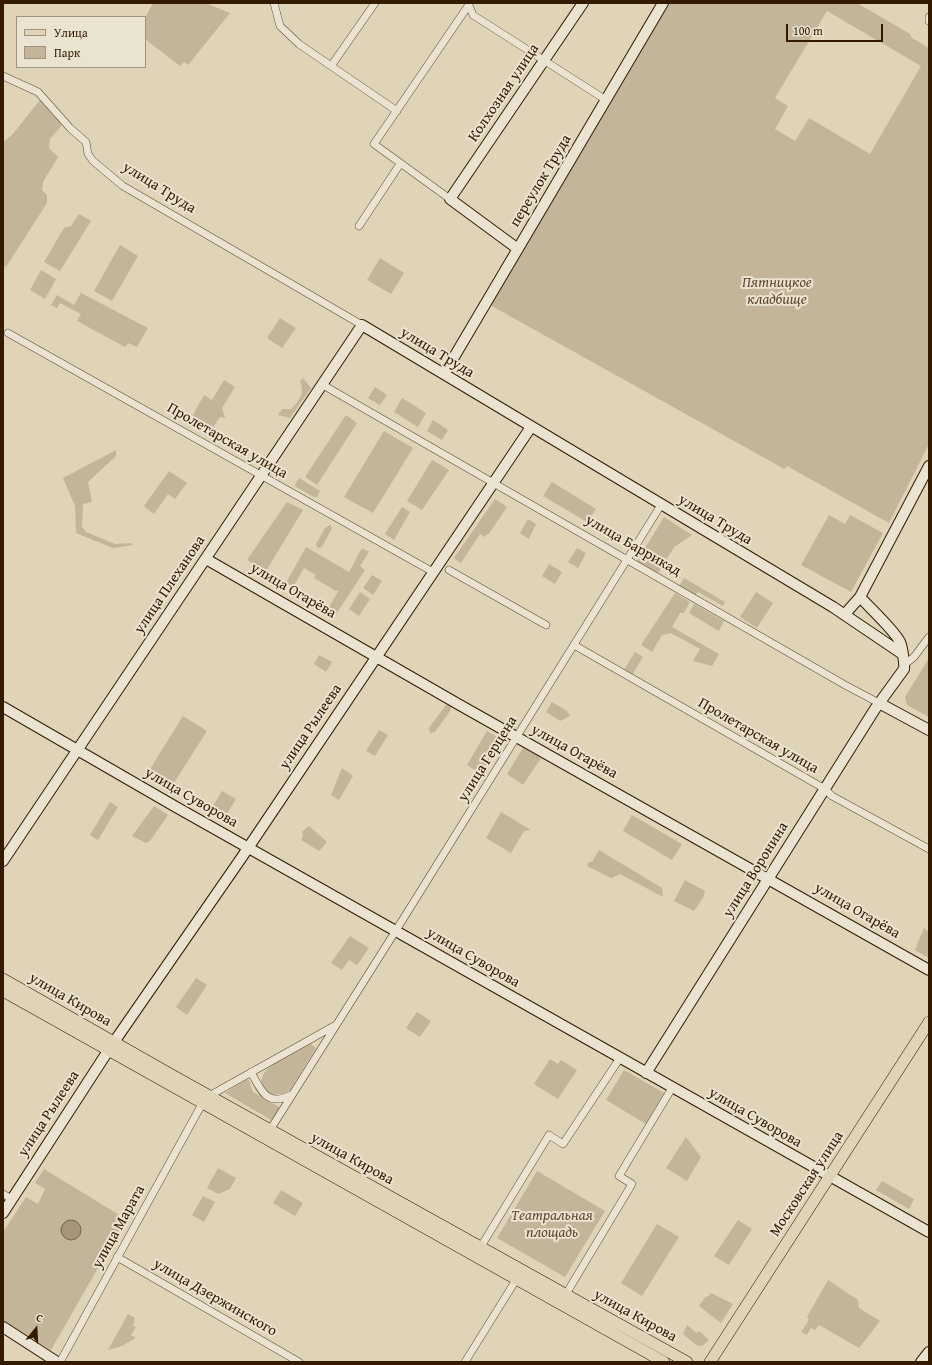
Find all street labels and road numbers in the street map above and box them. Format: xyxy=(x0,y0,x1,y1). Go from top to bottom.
street label: Колхозная улица xyxy=(465,41,543,145)
street label: переулок Труда xyxy=(506,131,576,231)
street label: улица Труда xyxy=(119,158,199,218)
street label: улица Труда xyxy=(397,324,477,382)
street label: Пролетарская улица xyxy=(164,399,290,483)
street label: улица Труда xyxy=(675,491,755,549)
street label: улица Баррикад xyxy=(582,511,684,581)
street label: улица Плеханова xyxy=(131,533,209,637)
street label: улица Огарёва xyxy=(247,559,339,623)
street label: улица Рылеева xyxy=(276,681,346,773)
street label: Пролетарская улица xyxy=(695,694,821,778)
street label: улица Герцена xyxy=(455,713,521,805)
street label: улица Огарёва xyxy=(528,721,620,783)
street label: улица Суворова xyxy=(141,764,241,832)
street label: улица Воронина xyxy=(719,819,793,921)
street label: улица Огарёва xyxy=(811,879,903,943)
street label: улица Суворова xyxy=(423,924,523,992)
street label: улица Кирова xyxy=(26,969,114,1031)
street label: улица Рылеева xyxy=(14,1068,84,1160)
street label: улица Суворова xyxy=(705,1084,805,1152)
street label: Московская улица xyxy=(766,1128,848,1240)
street label: улица Кирова xyxy=(307,1129,397,1189)
street label: улица Марата xyxy=(89,1182,149,1272)
street label: улица Дзержинского xyxy=(150,1255,280,1341)
street label: улица Кирова xyxy=(590,1286,680,1346)

